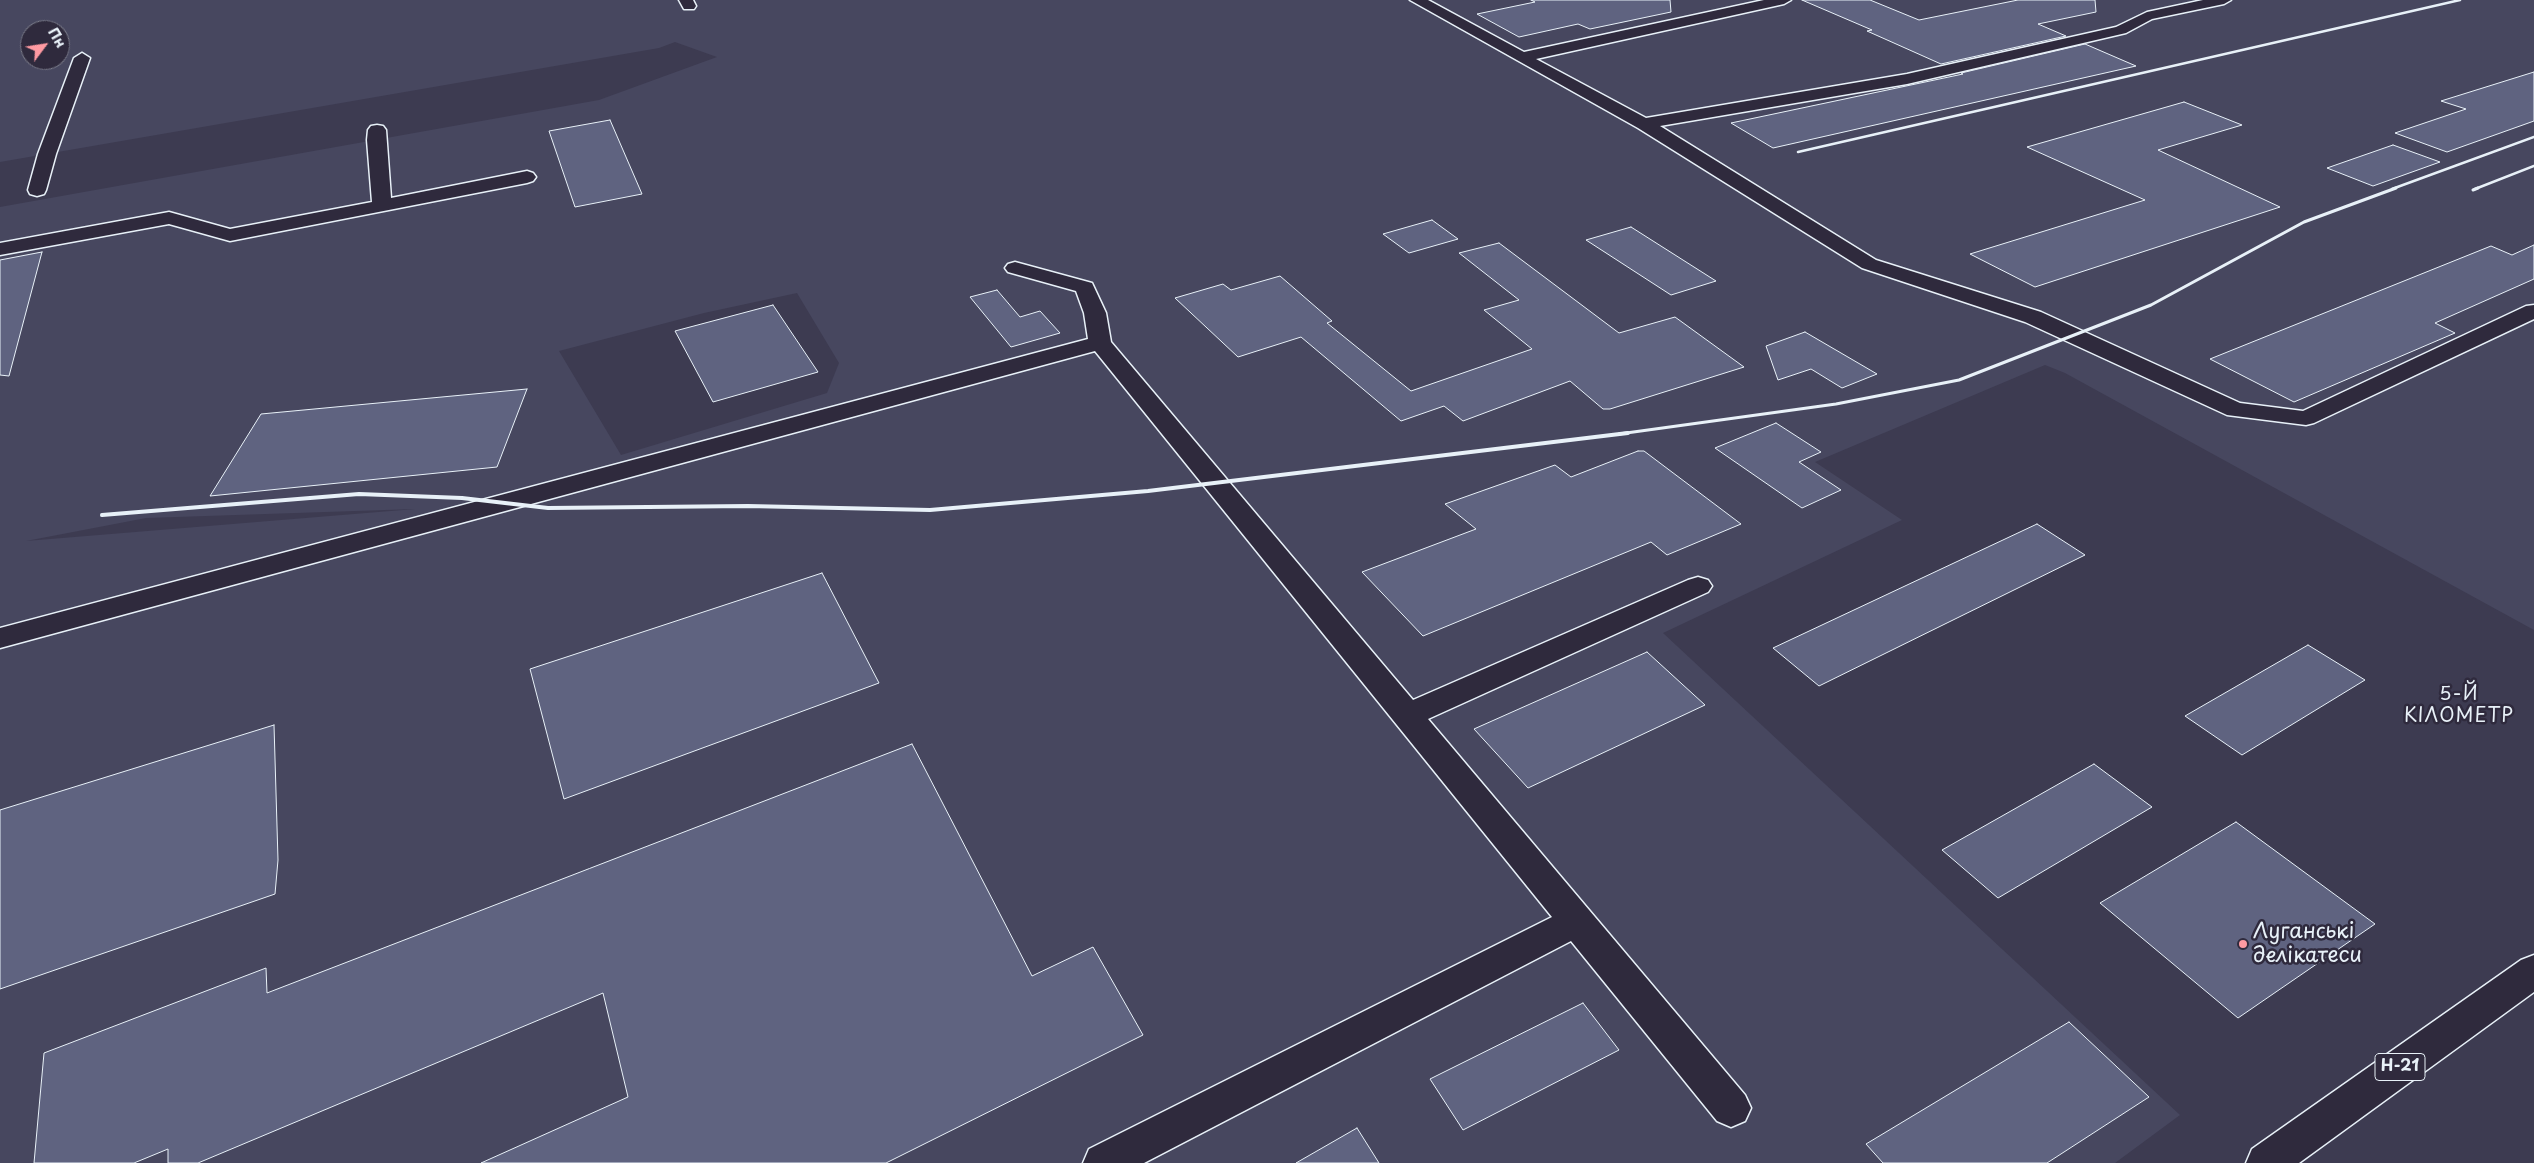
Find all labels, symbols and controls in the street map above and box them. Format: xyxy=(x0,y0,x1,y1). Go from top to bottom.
north arrow xyxy=(20,20,70,70)
text: Пн xyxy=(43,23,72,52)
district label: 5-Й КІЛОМЕТР xyxy=(2404,684,2514,728)
place label: Луганські делікатеси xyxy=(2253,919,2362,969)
marker: Луганські делікатеси xyxy=(2237,938,2249,950)
road number: Н-21 xyxy=(2375,1054,2425,1080)

